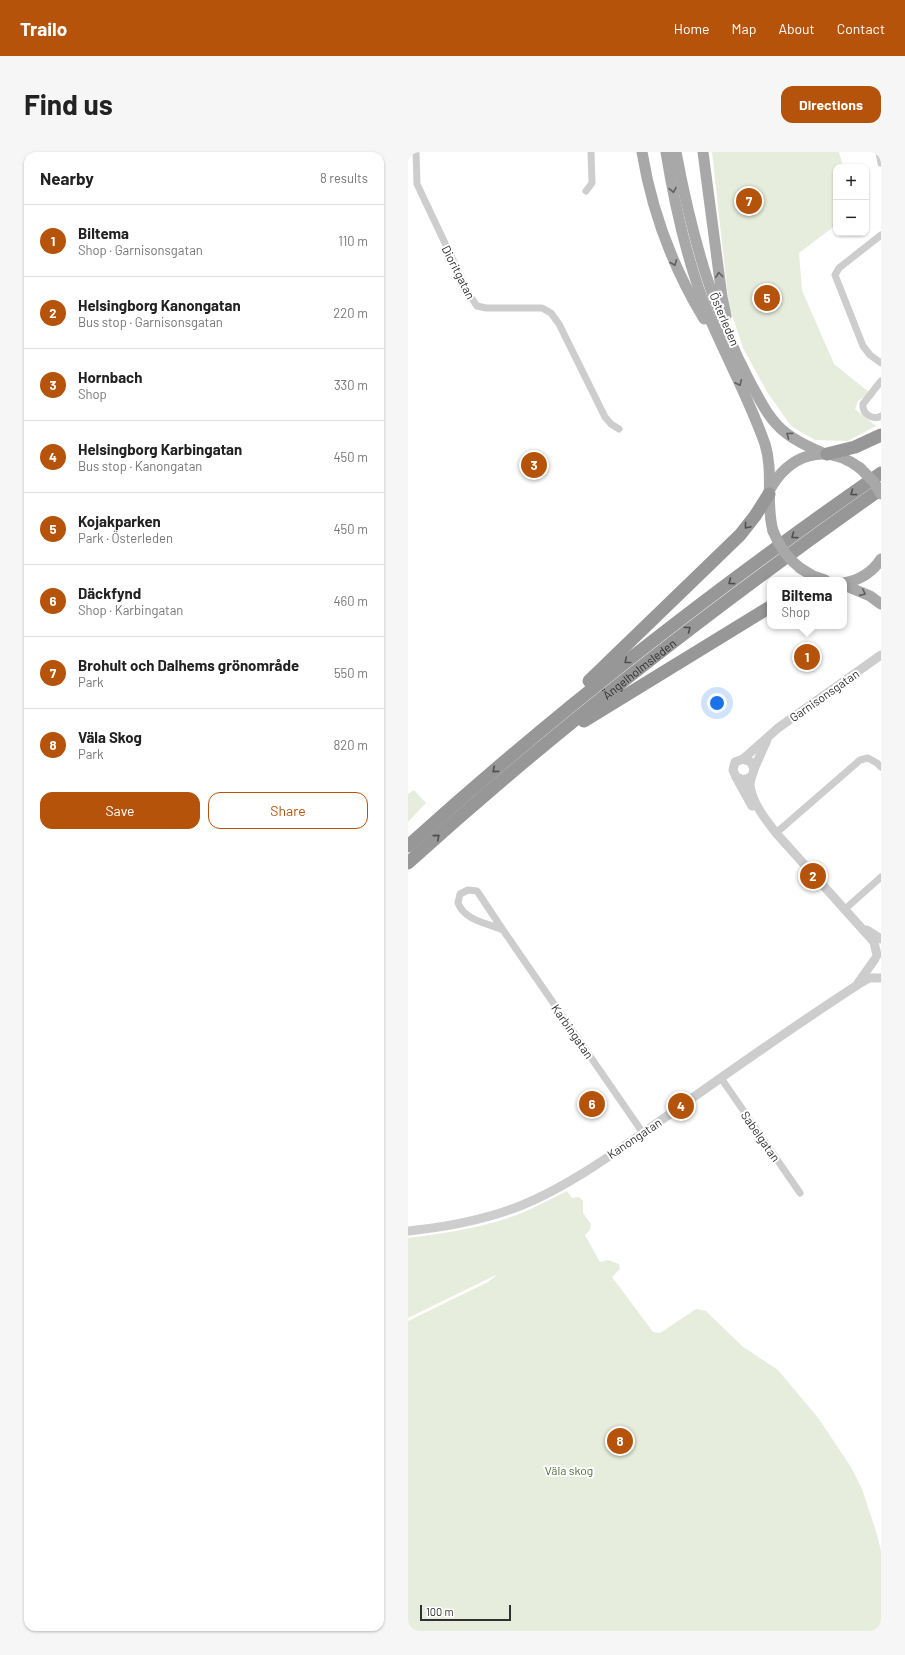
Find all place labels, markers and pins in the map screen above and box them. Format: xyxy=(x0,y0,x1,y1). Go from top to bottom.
pin: 7 xyxy=(736,186,762,216)
pin: 5 xyxy=(754,283,780,313)
pin: 3 xyxy=(521,450,547,480)
pin: 1 xyxy=(794,642,820,672)
pin: 2 xyxy=(800,861,826,891)
pin: 6 xyxy=(579,1089,605,1119)
pin: 4 xyxy=(668,1091,694,1121)
pin: 8 xyxy=(607,1426,633,1456)

